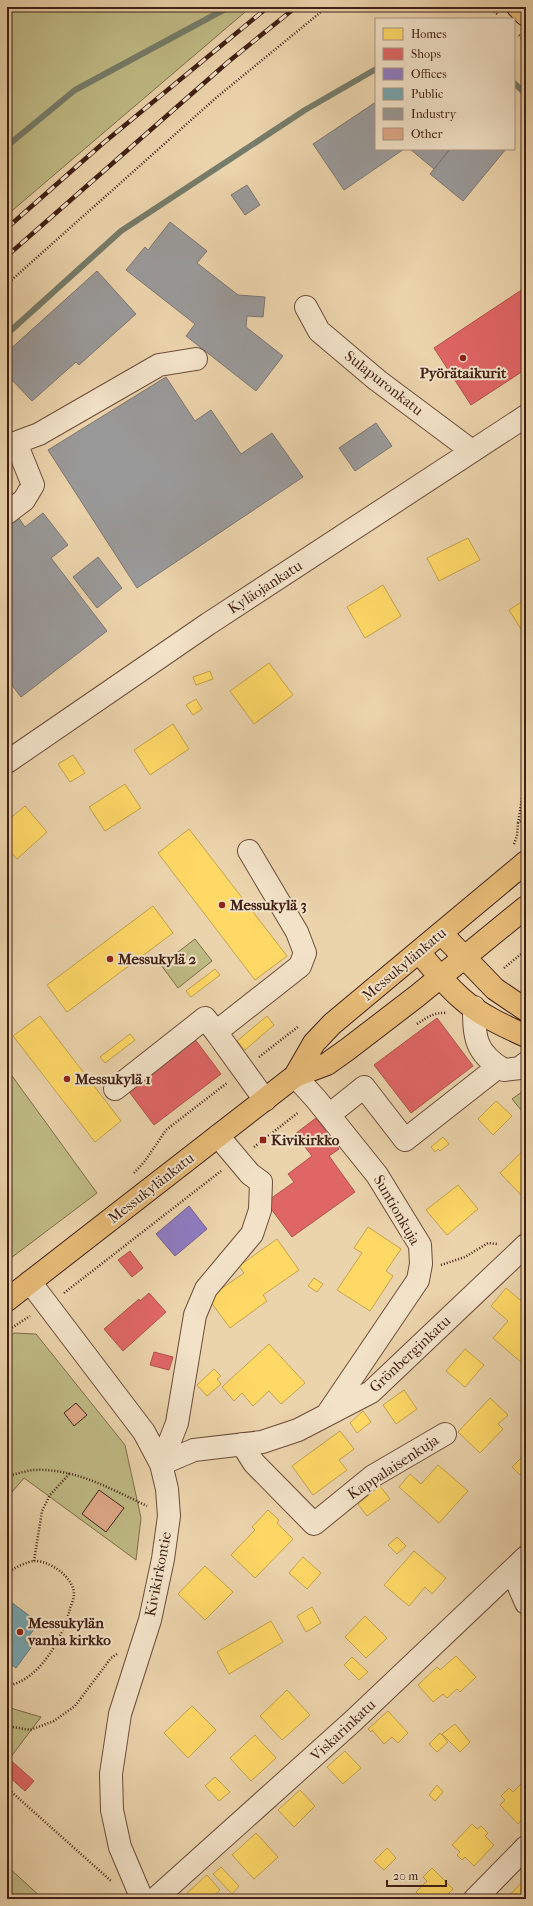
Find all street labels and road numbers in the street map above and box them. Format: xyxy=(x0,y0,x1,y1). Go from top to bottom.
street label: Sulapuronkatu xyxy=(341,347,427,420)
street label: Kyläojankatu xyxy=(224,556,306,618)
street label: Messukylänkatu xyxy=(358,923,450,1004)
street label: Messukylänkatu xyxy=(104,1148,198,1227)
street label: Suntionkuja xyxy=(370,1172,425,1249)
street label: Grönberginkatu xyxy=(366,1311,455,1396)
street label: Kappalaisenkuja xyxy=(344,1430,443,1503)
street label: Kivikirkontie xyxy=(141,1529,175,1618)
street label: Viskarinkatu xyxy=(306,1695,380,1765)

